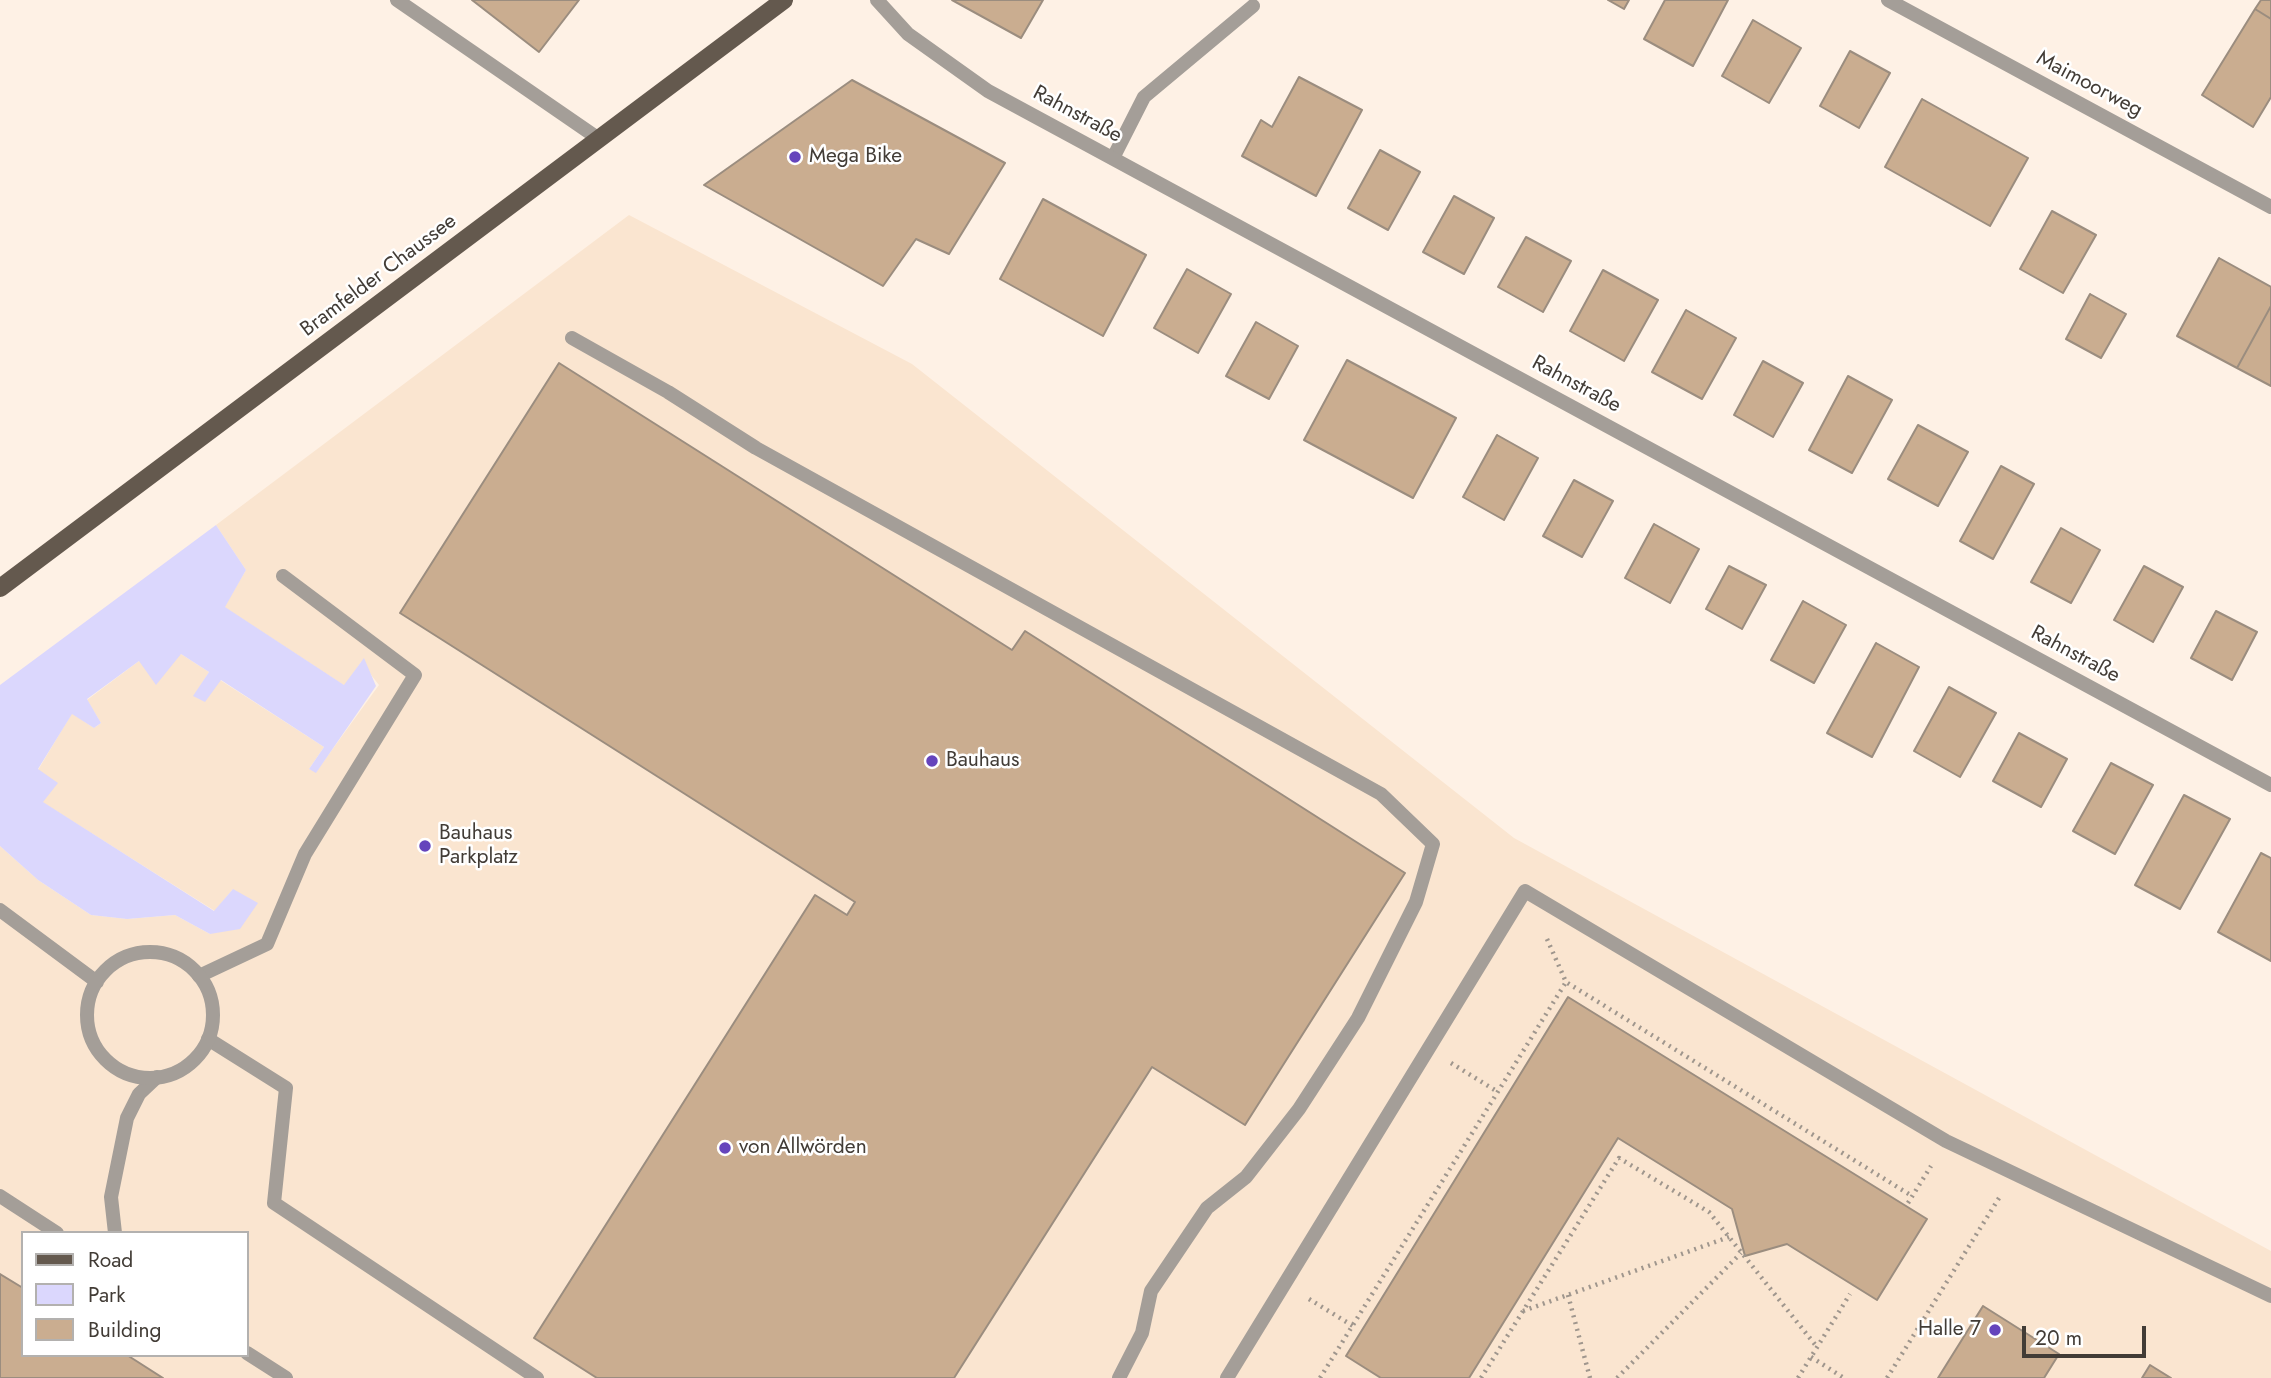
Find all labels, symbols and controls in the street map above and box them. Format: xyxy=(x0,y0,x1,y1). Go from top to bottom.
street label: Maimoorweg xyxy=(2032,47,2146,123)
street label: Rahnstraße xyxy=(1028,81,1126,149)
place label: Mega Bike xyxy=(809,144,902,170)
marker: Mega Bike xyxy=(787,149,803,165)
street label: Bramfelder Chaussee xyxy=(296,209,462,343)
street label: Rahnstraße xyxy=(1527,351,1625,419)
street label: Rahnstraße xyxy=(2026,621,2124,689)
place label: Bauhaus xyxy=(946,748,1019,774)
marker: Bauhaus xyxy=(924,753,940,769)
place label: Bauhaus Parkplatz xyxy=(439,821,518,871)
marker: Bauhaus Parkplatz xyxy=(417,838,433,854)
place label: von Allwörden xyxy=(739,1135,867,1161)
marker: von Allwörden xyxy=(717,1140,733,1156)
legend xyxy=(21,1231,248,1357)
text: Road xyxy=(88,1245,133,1275)
text: Park xyxy=(88,1280,125,1310)
scale bar xyxy=(2026,1312,2150,1356)
text: Building xyxy=(88,1315,161,1345)
place label: Halle 7 xyxy=(1918,1317,1981,1343)
marker: Halle 7 xyxy=(1987,1322,2003,1338)
text: 20 m xyxy=(2035,1323,2082,1353)

